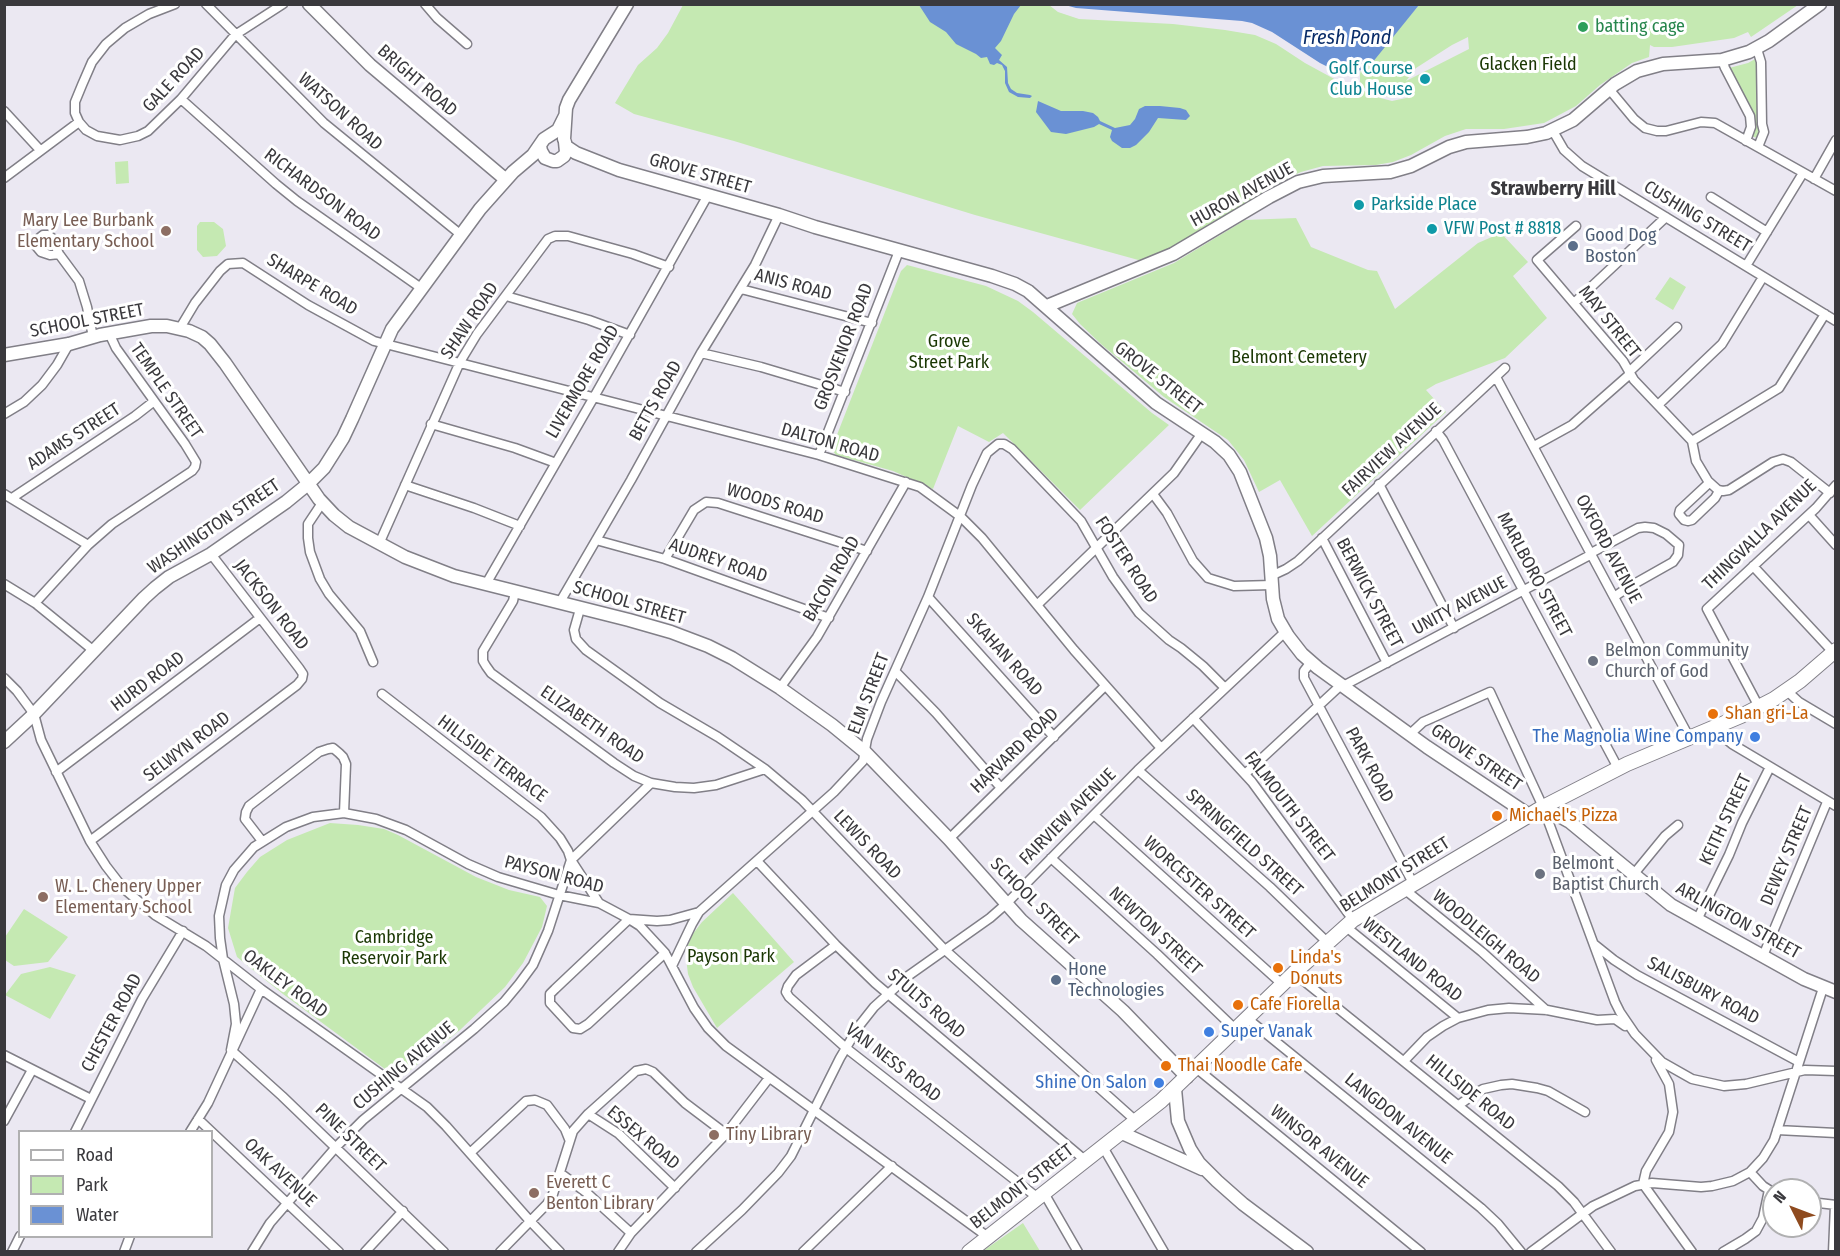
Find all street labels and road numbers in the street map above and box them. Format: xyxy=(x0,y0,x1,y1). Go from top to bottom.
street label: BRIGHT ROAD xyxy=(373,40,461,122)
street label: GALE ROAD xyxy=(138,43,210,117)
street label: WATSON ROAD xyxy=(293,68,387,156)
street label: RICHARDSON ROAD xyxy=(259,144,385,246)
street label: GROVE STREET xyxy=(647,149,753,199)
street label: HURON AVENUE xyxy=(1187,158,1297,232)
street label: CUSHING STREET xyxy=(1639,176,1755,258)
street label: SHARPE ROAD xyxy=(263,250,361,320)
street label: ANIS ROAD xyxy=(752,264,834,306)
street label: SHAW ROAD xyxy=(437,279,503,363)
street label: GROSVENOR ROAD xyxy=(810,280,878,414)
street label: MAY STREET xyxy=(1573,282,1645,362)
street label: SCHOOL STREET xyxy=(28,299,146,343)
street label: LIVERMORE ROAD xyxy=(542,322,624,442)
street label: GROVE STREET xyxy=(1110,337,1206,419)
street label: TEMPLE STREET xyxy=(125,339,207,443)
street label: BETTS ROAD xyxy=(625,357,687,445)
street label: ADAMS STREET xyxy=(23,399,125,475)
street label: FAIRVIEW AVENUE xyxy=(1338,399,1446,501)
street label: DALTON ROAD xyxy=(778,419,882,467)
street label: WASHINGTON STREET xyxy=(144,475,284,579)
street label: THINGVALLA AVENUE xyxy=(1699,475,1821,595)
street label: WOODS ROAD xyxy=(724,479,826,529)
street label: OXFORD AVENUE xyxy=(1570,491,1646,607)
street label: MARLBORO STREET xyxy=(1492,509,1576,641)
street label: FOSTER ROAD xyxy=(1090,513,1162,607)
street label: BACON ROAD xyxy=(799,532,865,626)
street label: AUDREY ROAD xyxy=(666,534,770,588)
street label: BERWICK STREET xyxy=(1331,534,1407,652)
street label: JACKSON ROAD xyxy=(229,555,313,655)
street label: UNITY AVENUE xyxy=(1409,572,1511,640)
street label: SCHOOL STREET xyxy=(570,577,688,629)
street label: SKAHAN ROAD xyxy=(961,609,1047,701)
street label: HURD ROAD xyxy=(107,647,189,717)
street label: ELM STREET xyxy=(844,650,894,738)
street label: ELIZABETH ROAD xyxy=(536,681,648,769)
street label: HARVARD ROAD xyxy=(967,704,1063,798)
street label: SELWYN ROAD xyxy=(139,707,235,787)
street label: HILLSIDE TERRACE xyxy=(433,711,551,807)
street label: GROVE STREET xyxy=(1426,720,1526,796)
street label: PARK ROAD xyxy=(1340,724,1398,806)
street label: FALMOUTH STREET xyxy=(1239,748,1339,866)
street label: FAIRVIEW AVENUE xyxy=(1015,764,1121,870)
street label: KEITH STREET xyxy=(1695,771,1757,869)
street label: SPRINGFIELD STREET xyxy=(1181,785,1307,901)
street label: DEWEY STREET xyxy=(1756,803,1818,909)
street label: LEWIS ROAD xyxy=(829,806,905,884)
street label: WORCESTER STREET xyxy=(1139,832,1259,944)
street label: BELMONT STREET xyxy=(1336,833,1454,917)
street label: PAYSON ROAD xyxy=(502,851,606,899)
street label: SCHOOL STREET xyxy=(985,853,1083,951)
street label: ARLINGTON STREET xyxy=(1672,878,1804,964)
street label: NEWTON STREET xyxy=(1104,883,1206,979)
street label: WOODLEIGH ROAD xyxy=(1428,886,1544,988)
street label: WESTLAND ROAD xyxy=(1358,913,1466,1007)
street label: OAKLEY ROAD xyxy=(238,945,332,1023)
street label: SALISBURY ROAD xyxy=(1643,952,1763,1030)
street label: STULTS ROAD xyxy=(883,964,969,1044)
street label: CHESTER ROAD xyxy=(77,970,147,1076)
street label: CUSHING AVENUE xyxy=(349,1017,459,1115)
street label: VAN NESS ROAD xyxy=(841,1019,945,1107)
street label: HILLSIDE ROAD xyxy=(1421,1050,1519,1136)
street label: LANGDON AVENUE xyxy=(1340,1069,1456,1169)
street label: PINE STREET xyxy=(310,1099,390,1177)
street label: ESSEX ROAD xyxy=(602,1101,684,1175)
street label: WINSOR AVENUE xyxy=(1266,1101,1372,1193)
street label: OAK AVENUE xyxy=(239,1134,321,1212)
street label: BELMONT STREET xyxy=(966,1140,1078,1234)

